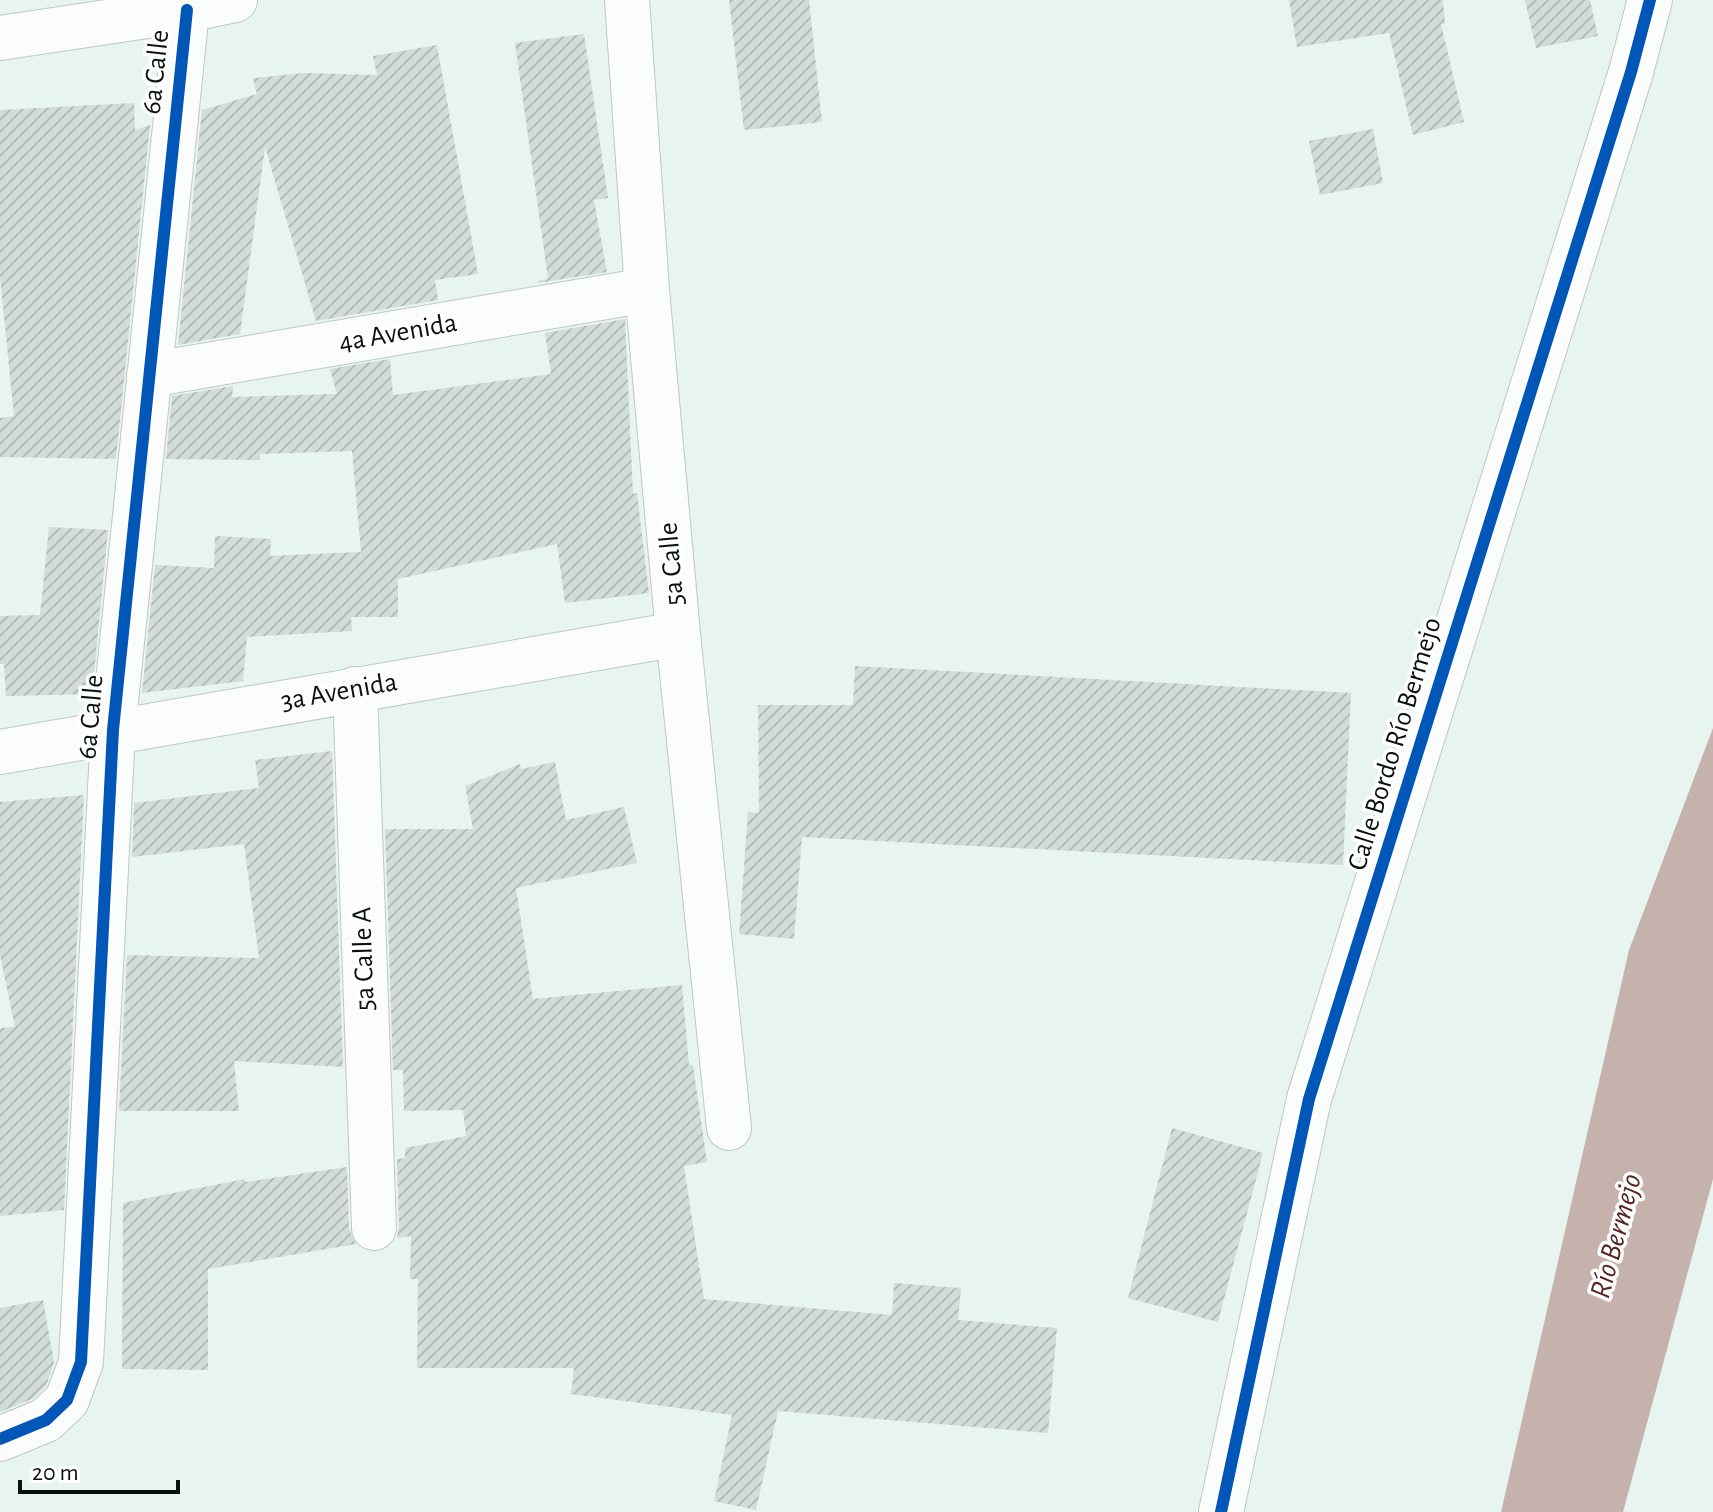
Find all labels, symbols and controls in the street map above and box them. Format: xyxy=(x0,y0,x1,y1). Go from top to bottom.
street label: 6a Calle xyxy=(138,28,174,116)
street label: 4a Avenida xyxy=(337,309,459,357)
street label: 5a Calle xyxy=(654,521,690,607)
street label: Calle Bordo Río Bermejo xyxy=(1343,614,1447,874)
street label: 3a Avenida xyxy=(279,668,399,716)
street label: 6a Calle xyxy=(73,673,109,761)
street label: 5a Calle A xyxy=(348,906,380,1012)
water label: Río Bermejo xyxy=(1585,1171,1647,1301)
scale bar xyxy=(20,1444,178,1494)
text: 20 m xyxy=(32,1461,79,1485)

